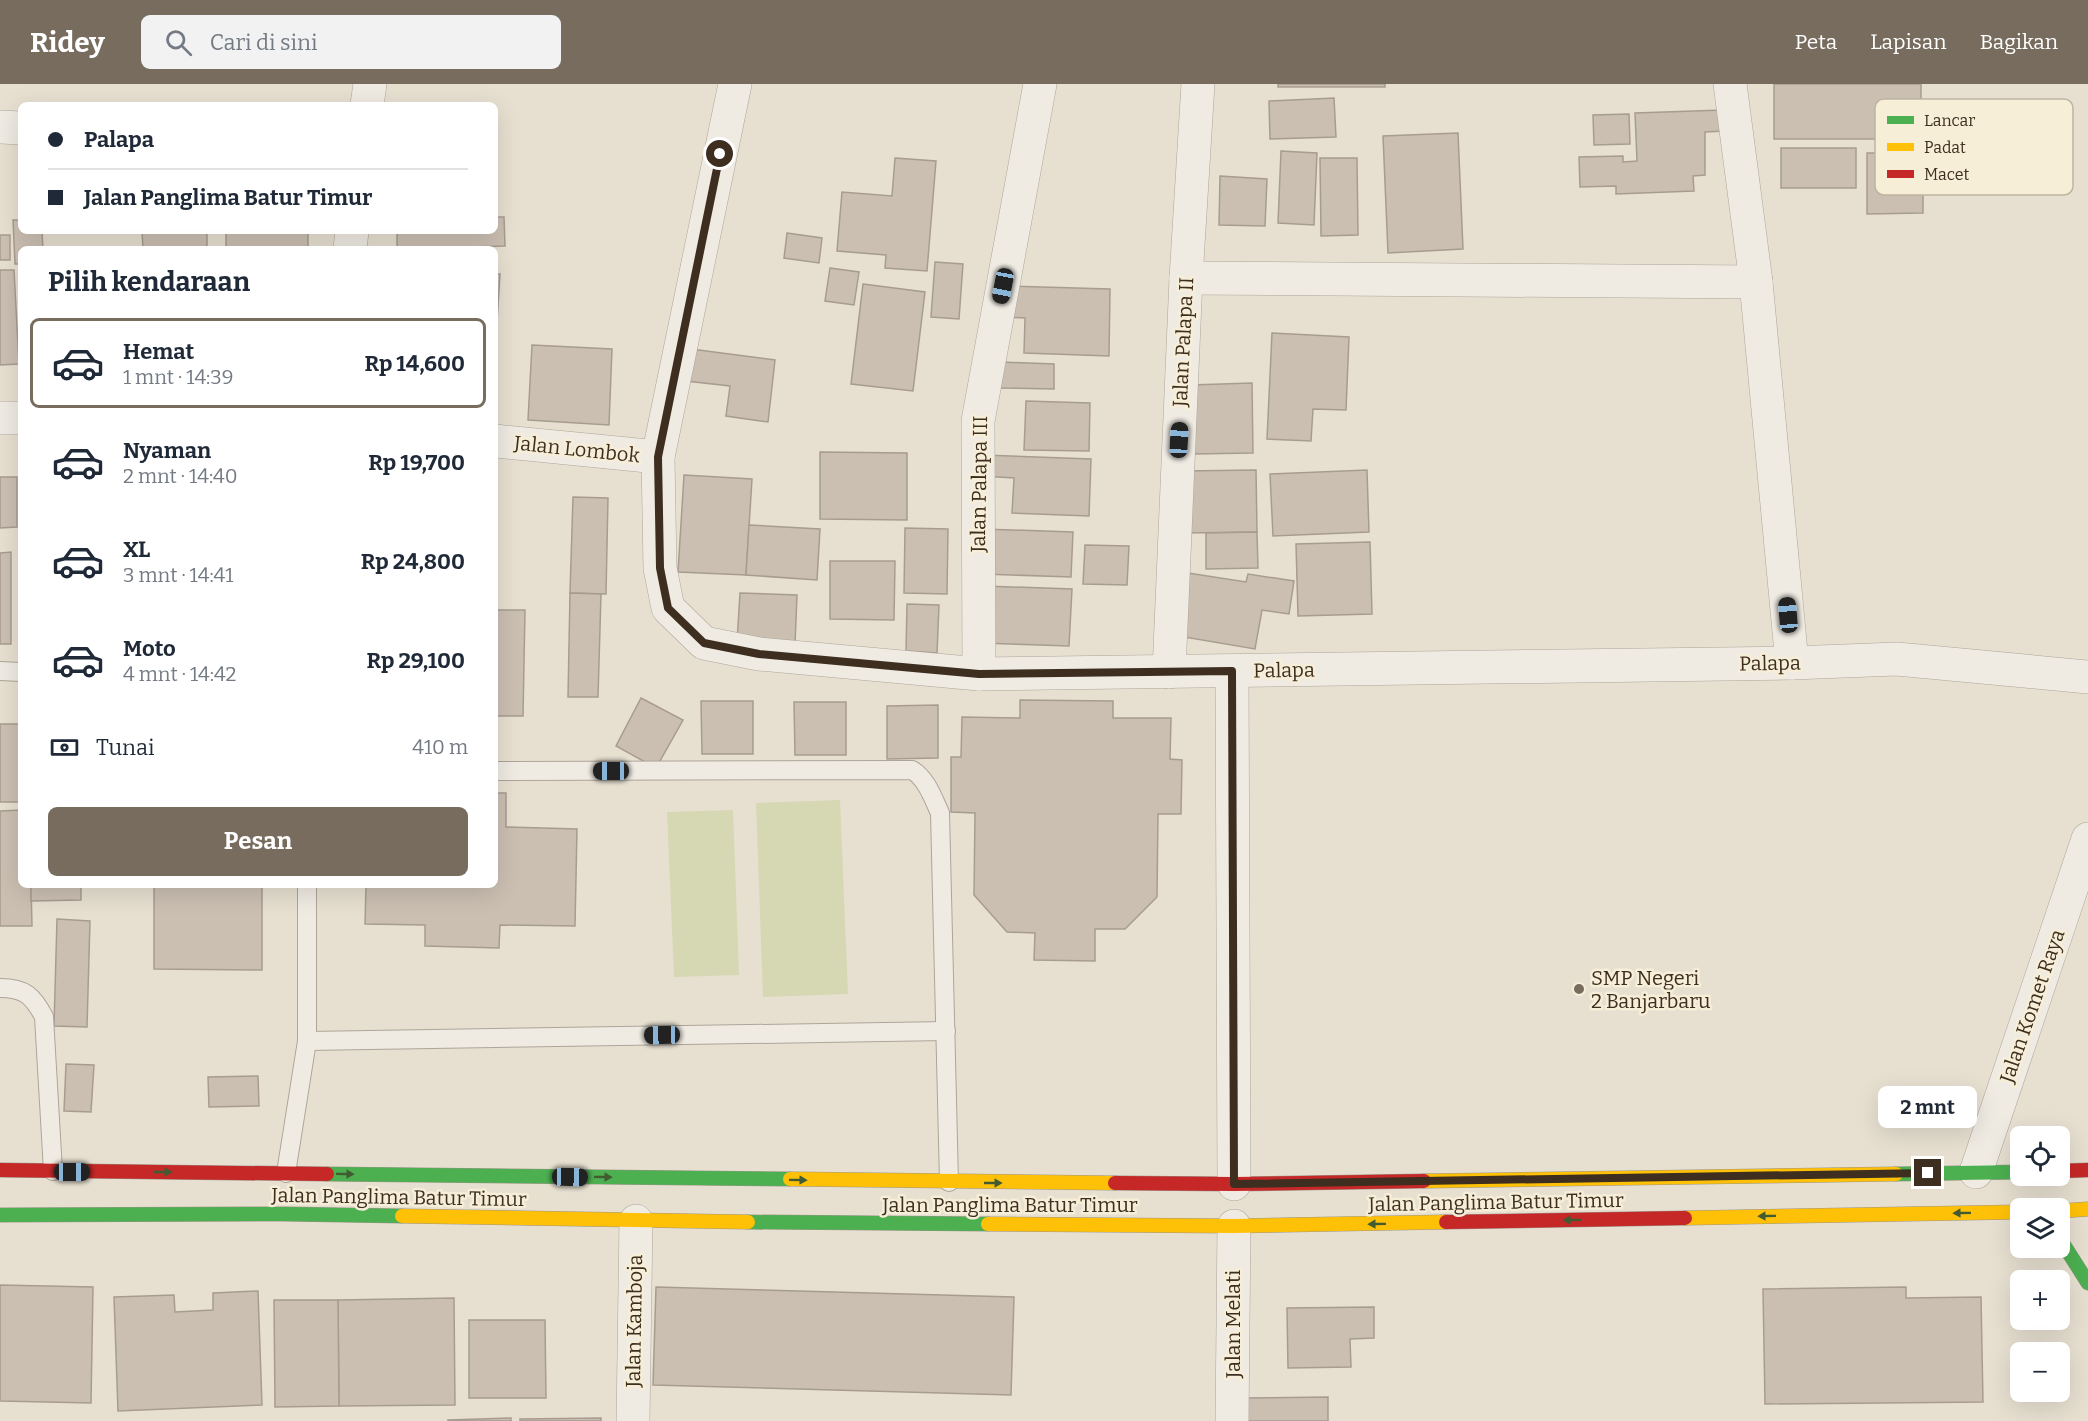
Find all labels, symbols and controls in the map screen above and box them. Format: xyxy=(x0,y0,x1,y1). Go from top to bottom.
search box xyxy=(141,15,561,69)
text: Ridey xyxy=(30,26,105,59)
icon: search xyxy=(162,26,195,59)
text: Cari di sini xyxy=(210,29,317,56)
text: Peta xyxy=(1795,29,1837,55)
text: Lapisan xyxy=(1870,29,1947,55)
text: Bagikan xyxy=(1980,29,2058,55)
legend xyxy=(1875,99,2073,195)
text: Lancar xyxy=(1924,111,1975,130)
text: Palapa xyxy=(84,126,154,153)
text: Padat xyxy=(1924,138,1966,157)
route start xyxy=(706,140,733,167)
text: Macet xyxy=(1924,165,1969,184)
text: Jalan Panglima Batur Timur xyxy=(84,184,372,211)
text: Pilih kendaraan xyxy=(48,266,250,298)
car xyxy=(991,267,1015,305)
street label: Jalan Palapa II xyxy=(1168,276,1198,409)
icon: car xyxy=(51,336,105,390)
text: Hemat xyxy=(123,338,194,365)
text: Rp 14,600 xyxy=(364,350,465,377)
text: 1 mnt · 14:39 xyxy=(123,365,233,389)
street label: Jalan Palapa III xyxy=(966,415,992,554)
car xyxy=(1169,422,1189,458)
street label: Jalan Lombok xyxy=(512,430,642,468)
icon: car xyxy=(51,435,105,489)
text: Nyaman xyxy=(123,437,211,464)
text: Rp 19,700 xyxy=(368,449,465,476)
text: 2 mnt · 14:40 xyxy=(123,464,238,488)
icon: car xyxy=(51,534,105,588)
text: XL xyxy=(123,536,150,563)
text: Rp 24,800 xyxy=(361,548,465,575)
text: 3 mnt · 14:41 xyxy=(123,563,233,587)
car xyxy=(1777,596,1799,634)
icon: car xyxy=(51,633,105,687)
text: Moto xyxy=(123,635,176,662)
text: Rp 29,100 xyxy=(367,647,465,674)
street label: Palapa xyxy=(1739,650,1801,676)
street label: Palapa xyxy=(1253,657,1315,683)
text: 4 mnt · 14:42 xyxy=(123,662,236,686)
icon: cash xyxy=(48,731,81,764)
text: Tunai xyxy=(96,734,155,761)
text: 410 m xyxy=(412,735,468,759)
car xyxy=(593,762,629,780)
button: Pesan xyxy=(48,807,468,876)
street label: Jalan Komet Raya xyxy=(1994,926,2070,1087)
place label: SMP Negeri 2 Banjarbaru xyxy=(1591,966,1710,1014)
marker: SMP Negeri 2 Banjarbaru xyxy=(1572,982,1586,996)
car xyxy=(644,1026,680,1044)
callout: 2 mnt xyxy=(1878,1086,1978,1128)
text: 2 mnt xyxy=(1900,1095,1955,1119)
map controls xyxy=(2010,1126,2070,1402)
button: locate xyxy=(2010,1126,2070,1186)
route end xyxy=(1914,1159,1941,1186)
car xyxy=(54,1163,90,1181)
one-way arrow xyxy=(154,1167,173,1177)
car xyxy=(552,1168,588,1186)
one-way arrow xyxy=(335,1169,354,1178)
one-way arrow xyxy=(593,1173,612,1182)
one-way arrow xyxy=(788,1175,807,1185)
one-way arrow xyxy=(983,1178,1002,1188)
street label: Jalan Panglima Batur Timur xyxy=(270,1183,527,1211)
street label: Jalan Panglima Batur Timur xyxy=(1367,1188,1624,1216)
street label: Jalan Panglima Batur Timur xyxy=(881,1193,1138,1217)
button: layers xyxy=(2010,1198,2070,1258)
one-way arrow xyxy=(1953,1208,1972,1218)
one-way arrow xyxy=(1758,1212,1777,1221)
one-way arrow xyxy=(1563,1215,1582,1225)
one-way arrow xyxy=(1368,1219,1387,1228)
street label: Jalan Kamboja xyxy=(621,1254,648,1389)
street label: Jalan Melati xyxy=(1221,1270,1245,1379)
button: + xyxy=(2010,1270,2070,1330)
button: − xyxy=(2010,1342,2070,1402)

